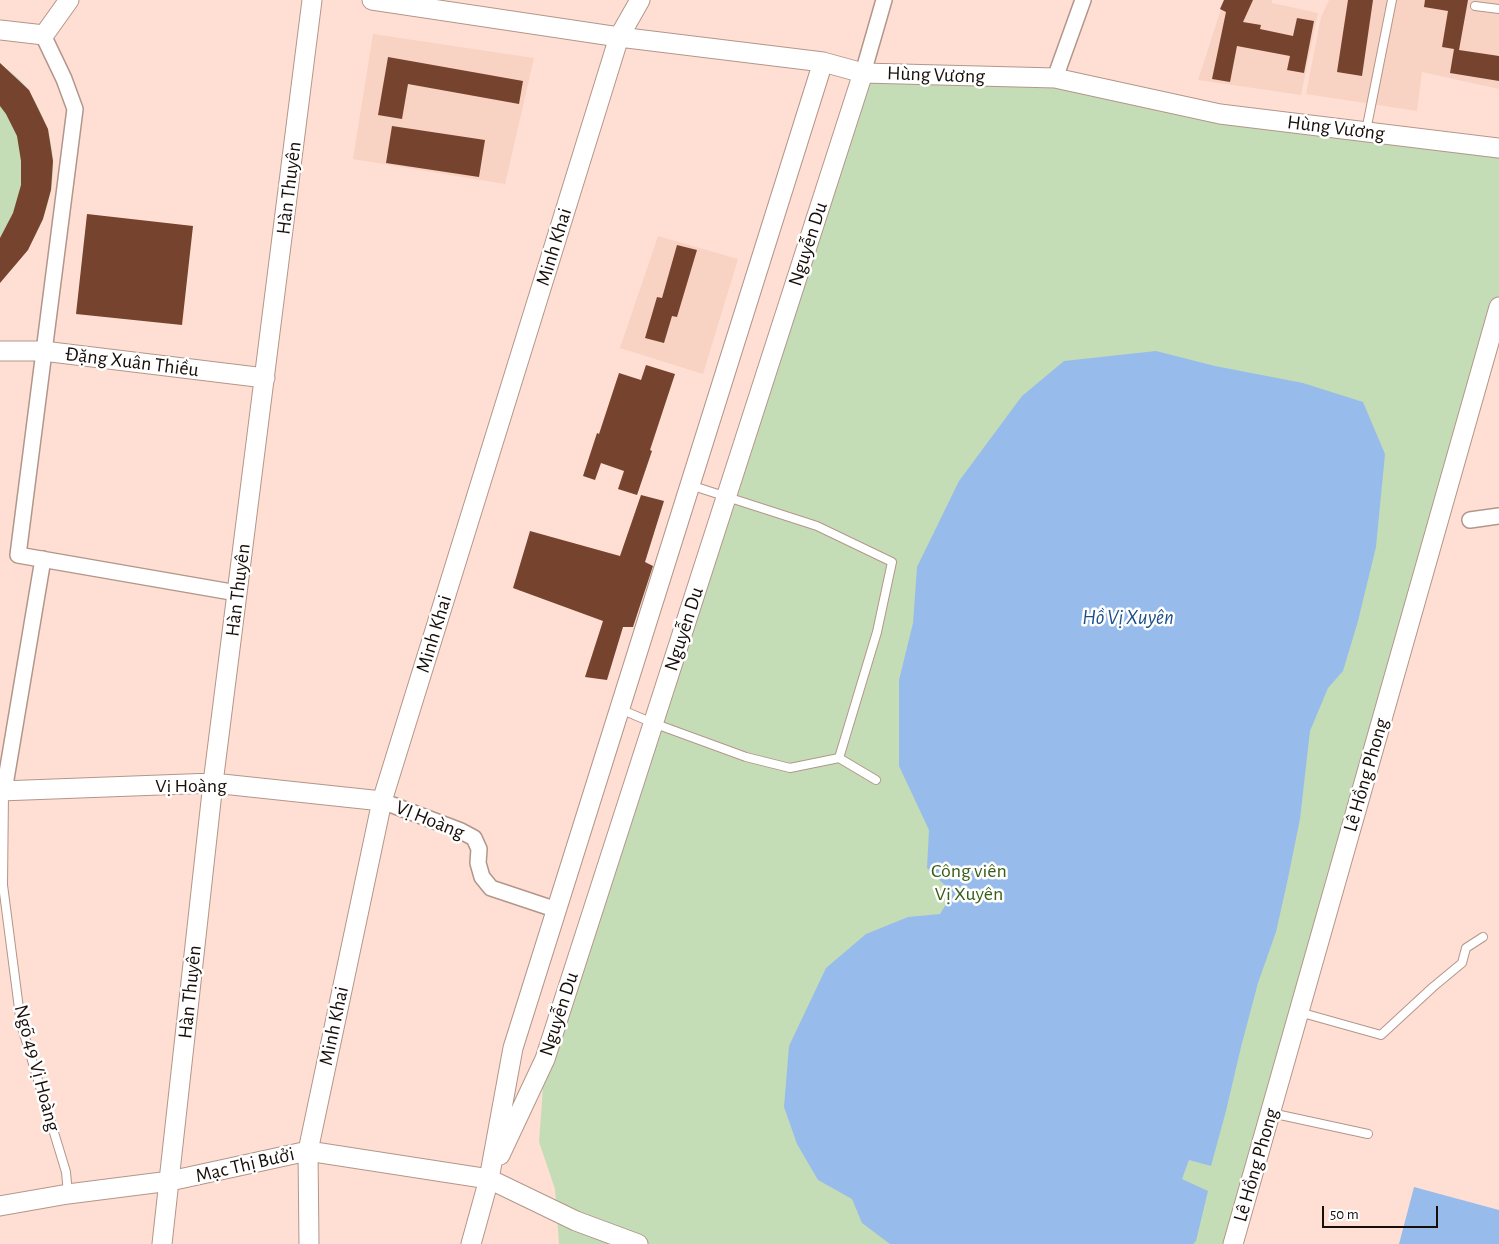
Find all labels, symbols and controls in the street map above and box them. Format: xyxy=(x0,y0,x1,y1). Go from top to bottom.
street label: Hùng Vương xyxy=(887,61,985,89)
street label: Hùng Vương xyxy=(1286,110,1386,146)
street label: Hàn Thuyên xyxy=(271,140,307,236)
street label: Nguyễn Du xyxy=(783,199,833,289)
street label: Minh Khai xyxy=(531,205,577,289)
street label: Đặng Xuân Thiều xyxy=(64,342,200,382)
street label: Hàn Thuyên xyxy=(220,542,256,638)
street label: Nguyễn Du xyxy=(659,584,709,674)
street label: Minh Khai xyxy=(411,592,457,676)
water label: Hồ Vị Xuyên xyxy=(1082,605,1174,631)
street label: Lê Hồng Phong xyxy=(1338,715,1394,835)
street label: Vị Hoàng xyxy=(155,774,227,798)
street label: VỊ Hoàng xyxy=(392,795,468,845)
park label: Công viên Vị Xuyên xyxy=(931,859,1007,906)
street label: Hàn Thuyên xyxy=(173,944,207,1040)
street label: Nguyễn Du xyxy=(534,969,584,1059)
street label: Minh Khai xyxy=(314,984,354,1068)
street label: Ngõ 49 Vị Hoàng xyxy=(9,1002,65,1134)
street label: Lê Hồng Phong xyxy=(1228,1105,1284,1225)
street label: Mạc Thị Bưởi xyxy=(193,1142,297,1188)
scale bar xyxy=(1324,1196,1440,1228)
text: 50 m xyxy=(1330,1207,1359,1222)

